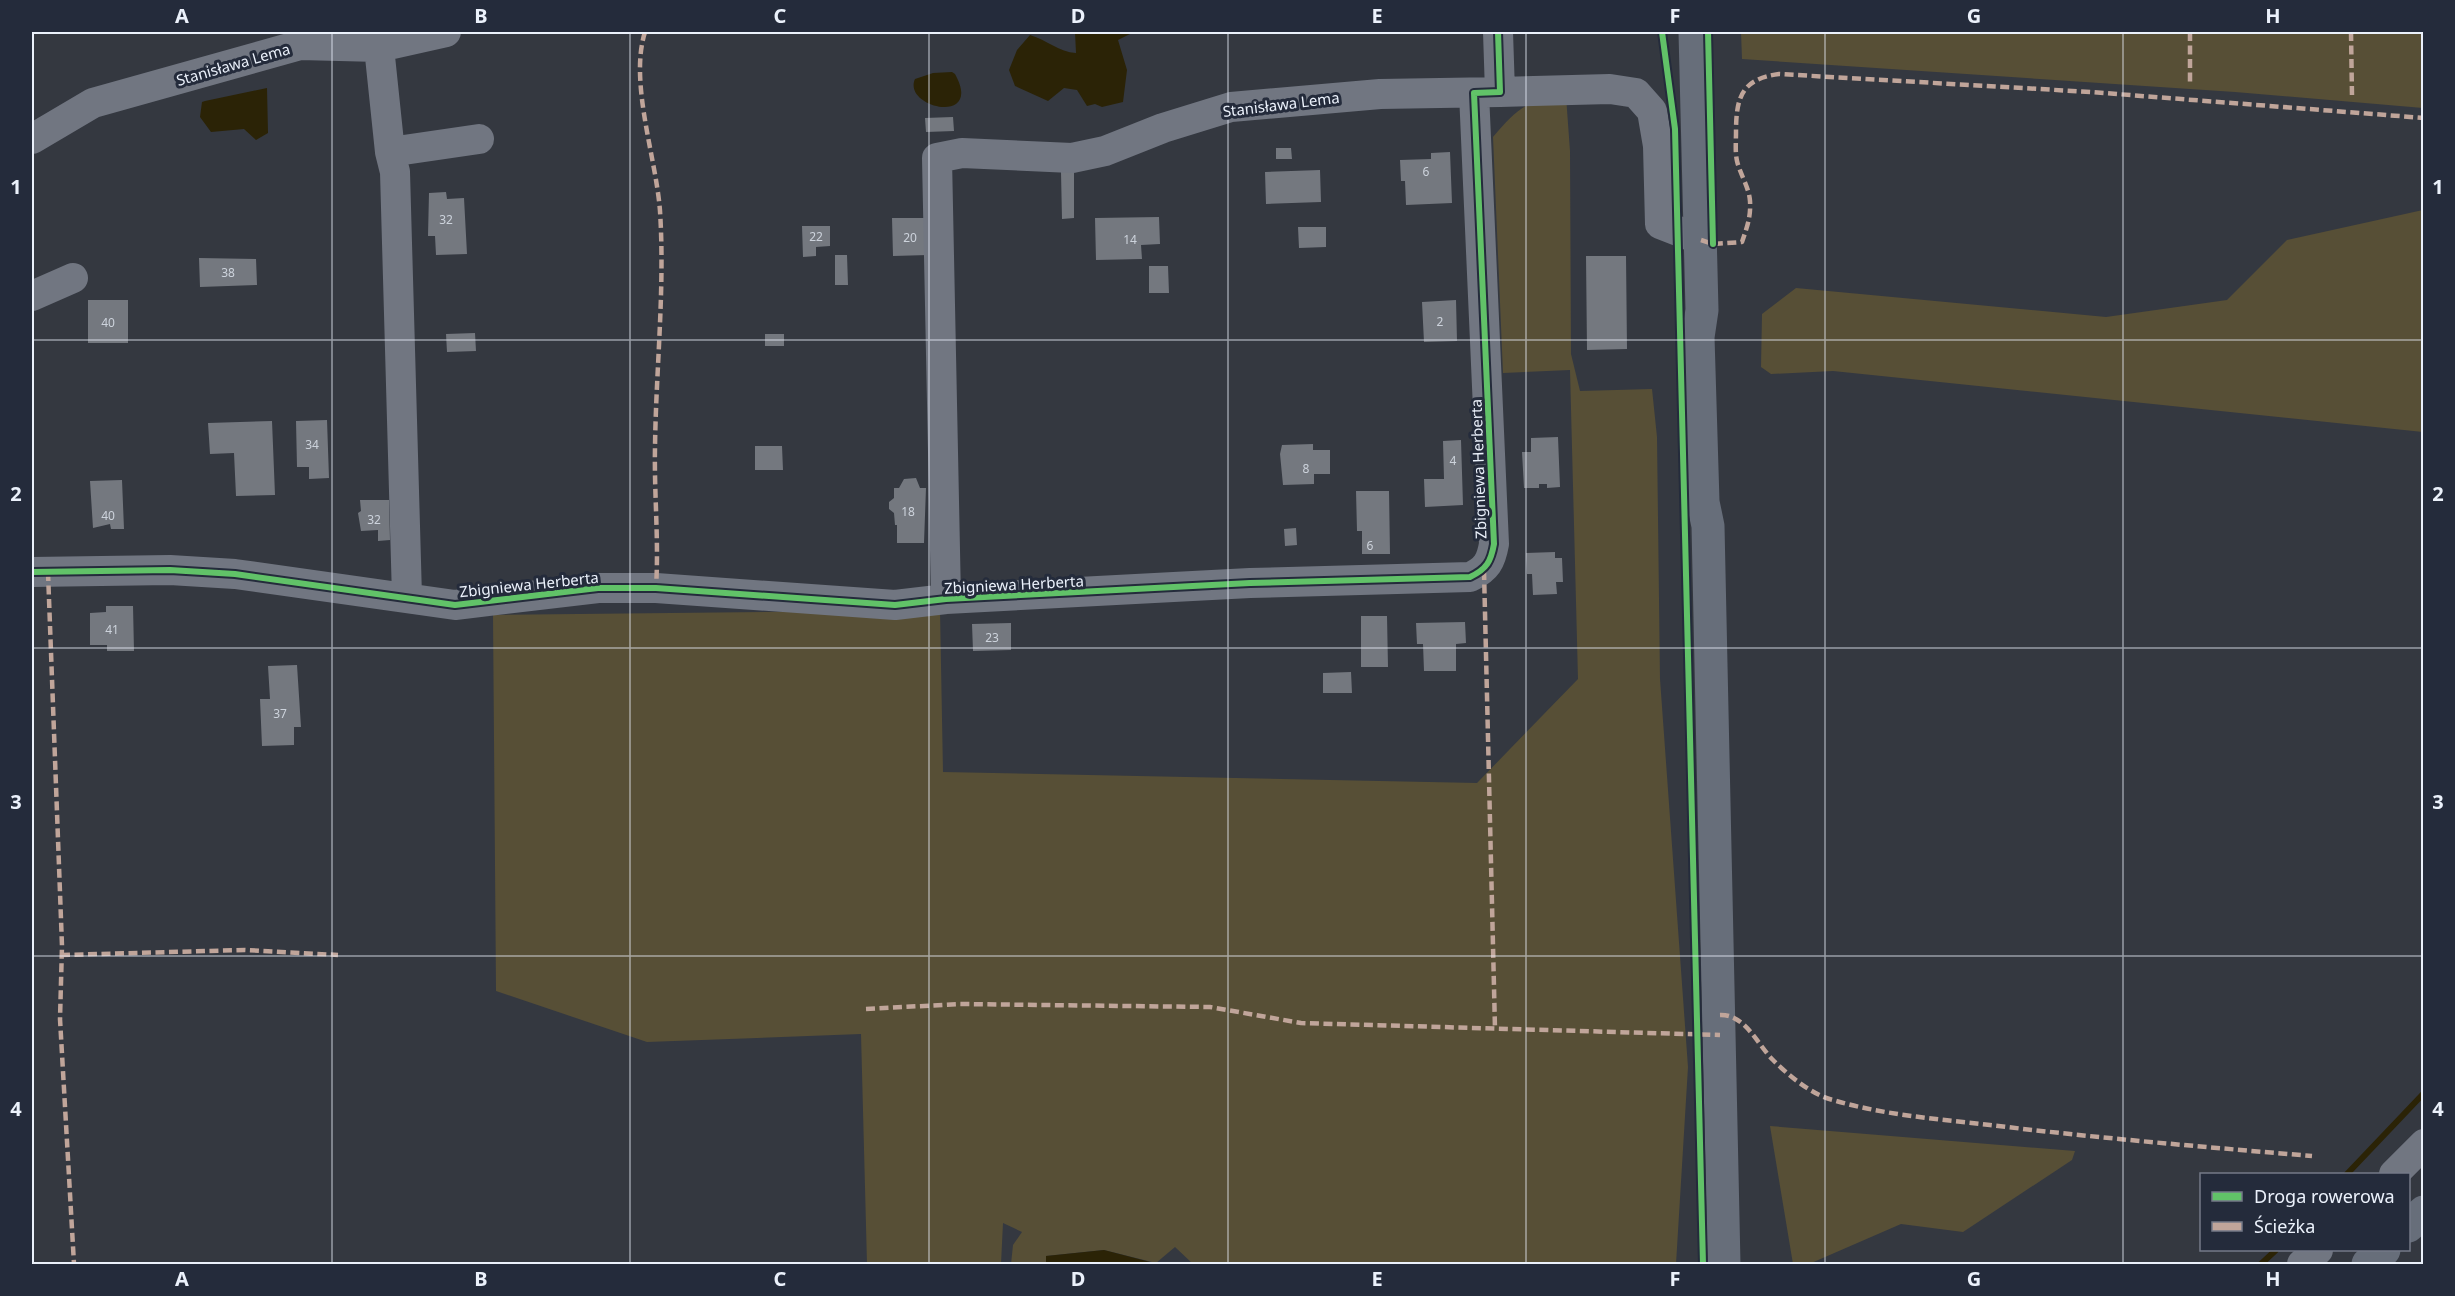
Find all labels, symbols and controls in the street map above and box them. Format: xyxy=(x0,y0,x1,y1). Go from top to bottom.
text: A xyxy=(175,2,189,29)
text: B xyxy=(474,2,488,29)
text: C xyxy=(774,2,787,29)
text: D xyxy=(1071,2,1085,29)
text: E xyxy=(1371,2,1383,29)
text: F xyxy=(1670,2,1680,29)
text: G xyxy=(1967,2,1981,29)
text: H xyxy=(2265,2,2281,29)
street label: Stanisława Lema xyxy=(174,38,292,90)
street label: Stanisława Lema xyxy=(1221,87,1341,121)
house number: 6 xyxy=(1423,163,1430,180)
text: 1 xyxy=(10,173,22,200)
text: 1 xyxy=(2432,173,2444,200)
house number: 32 xyxy=(439,211,453,228)
house number: 22 xyxy=(809,228,823,245)
house number: 20 xyxy=(903,229,917,246)
house number: 14 xyxy=(1123,231,1137,248)
house number: 38 xyxy=(221,264,235,281)
house number: 2 xyxy=(1437,313,1444,330)
house number: 40 xyxy=(101,314,115,331)
street label: Zbigniewa Herberta xyxy=(1466,399,1490,539)
house number: 34 xyxy=(305,436,319,453)
house number: 4 xyxy=(1450,452,1457,469)
house number: 8 xyxy=(1303,460,1310,477)
text: 2 xyxy=(10,480,22,507)
text: 2 xyxy=(2432,480,2444,507)
house number: 18 xyxy=(901,503,915,520)
house number: 40 xyxy=(101,507,115,524)
house number: 32 xyxy=(367,511,381,528)
house number: 6 xyxy=(1367,537,1374,554)
street label: Zbigniewa Herberta xyxy=(458,567,600,601)
street label: Zbigniewa Herberta xyxy=(944,570,1084,598)
house number: 41 xyxy=(105,621,119,638)
house number: 23 xyxy=(985,629,999,646)
house number: 37 xyxy=(273,705,287,722)
text: 3 xyxy=(10,788,22,815)
text: 3 xyxy=(2432,788,2444,815)
text: 4 xyxy=(10,1095,22,1122)
text: 4 xyxy=(2432,1095,2444,1122)
legend xyxy=(2200,1173,2410,1251)
text: Droga rowerowa xyxy=(2254,1184,2395,1208)
text: Ścieżka xyxy=(2254,1214,2315,1238)
text: A xyxy=(175,1265,189,1292)
text: B xyxy=(474,1265,488,1292)
text: C xyxy=(774,1265,787,1292)
text: D xyxy=(1071,1265,1085,1292)
text: E xyxy=(1371,1265,1383,1292)
text: F xyxy=(1670,1265,1680,1292)
text: G xyxy=(1967,1265,1981,1292)
text: H xyxy=(2265,1265,2281,1292)

